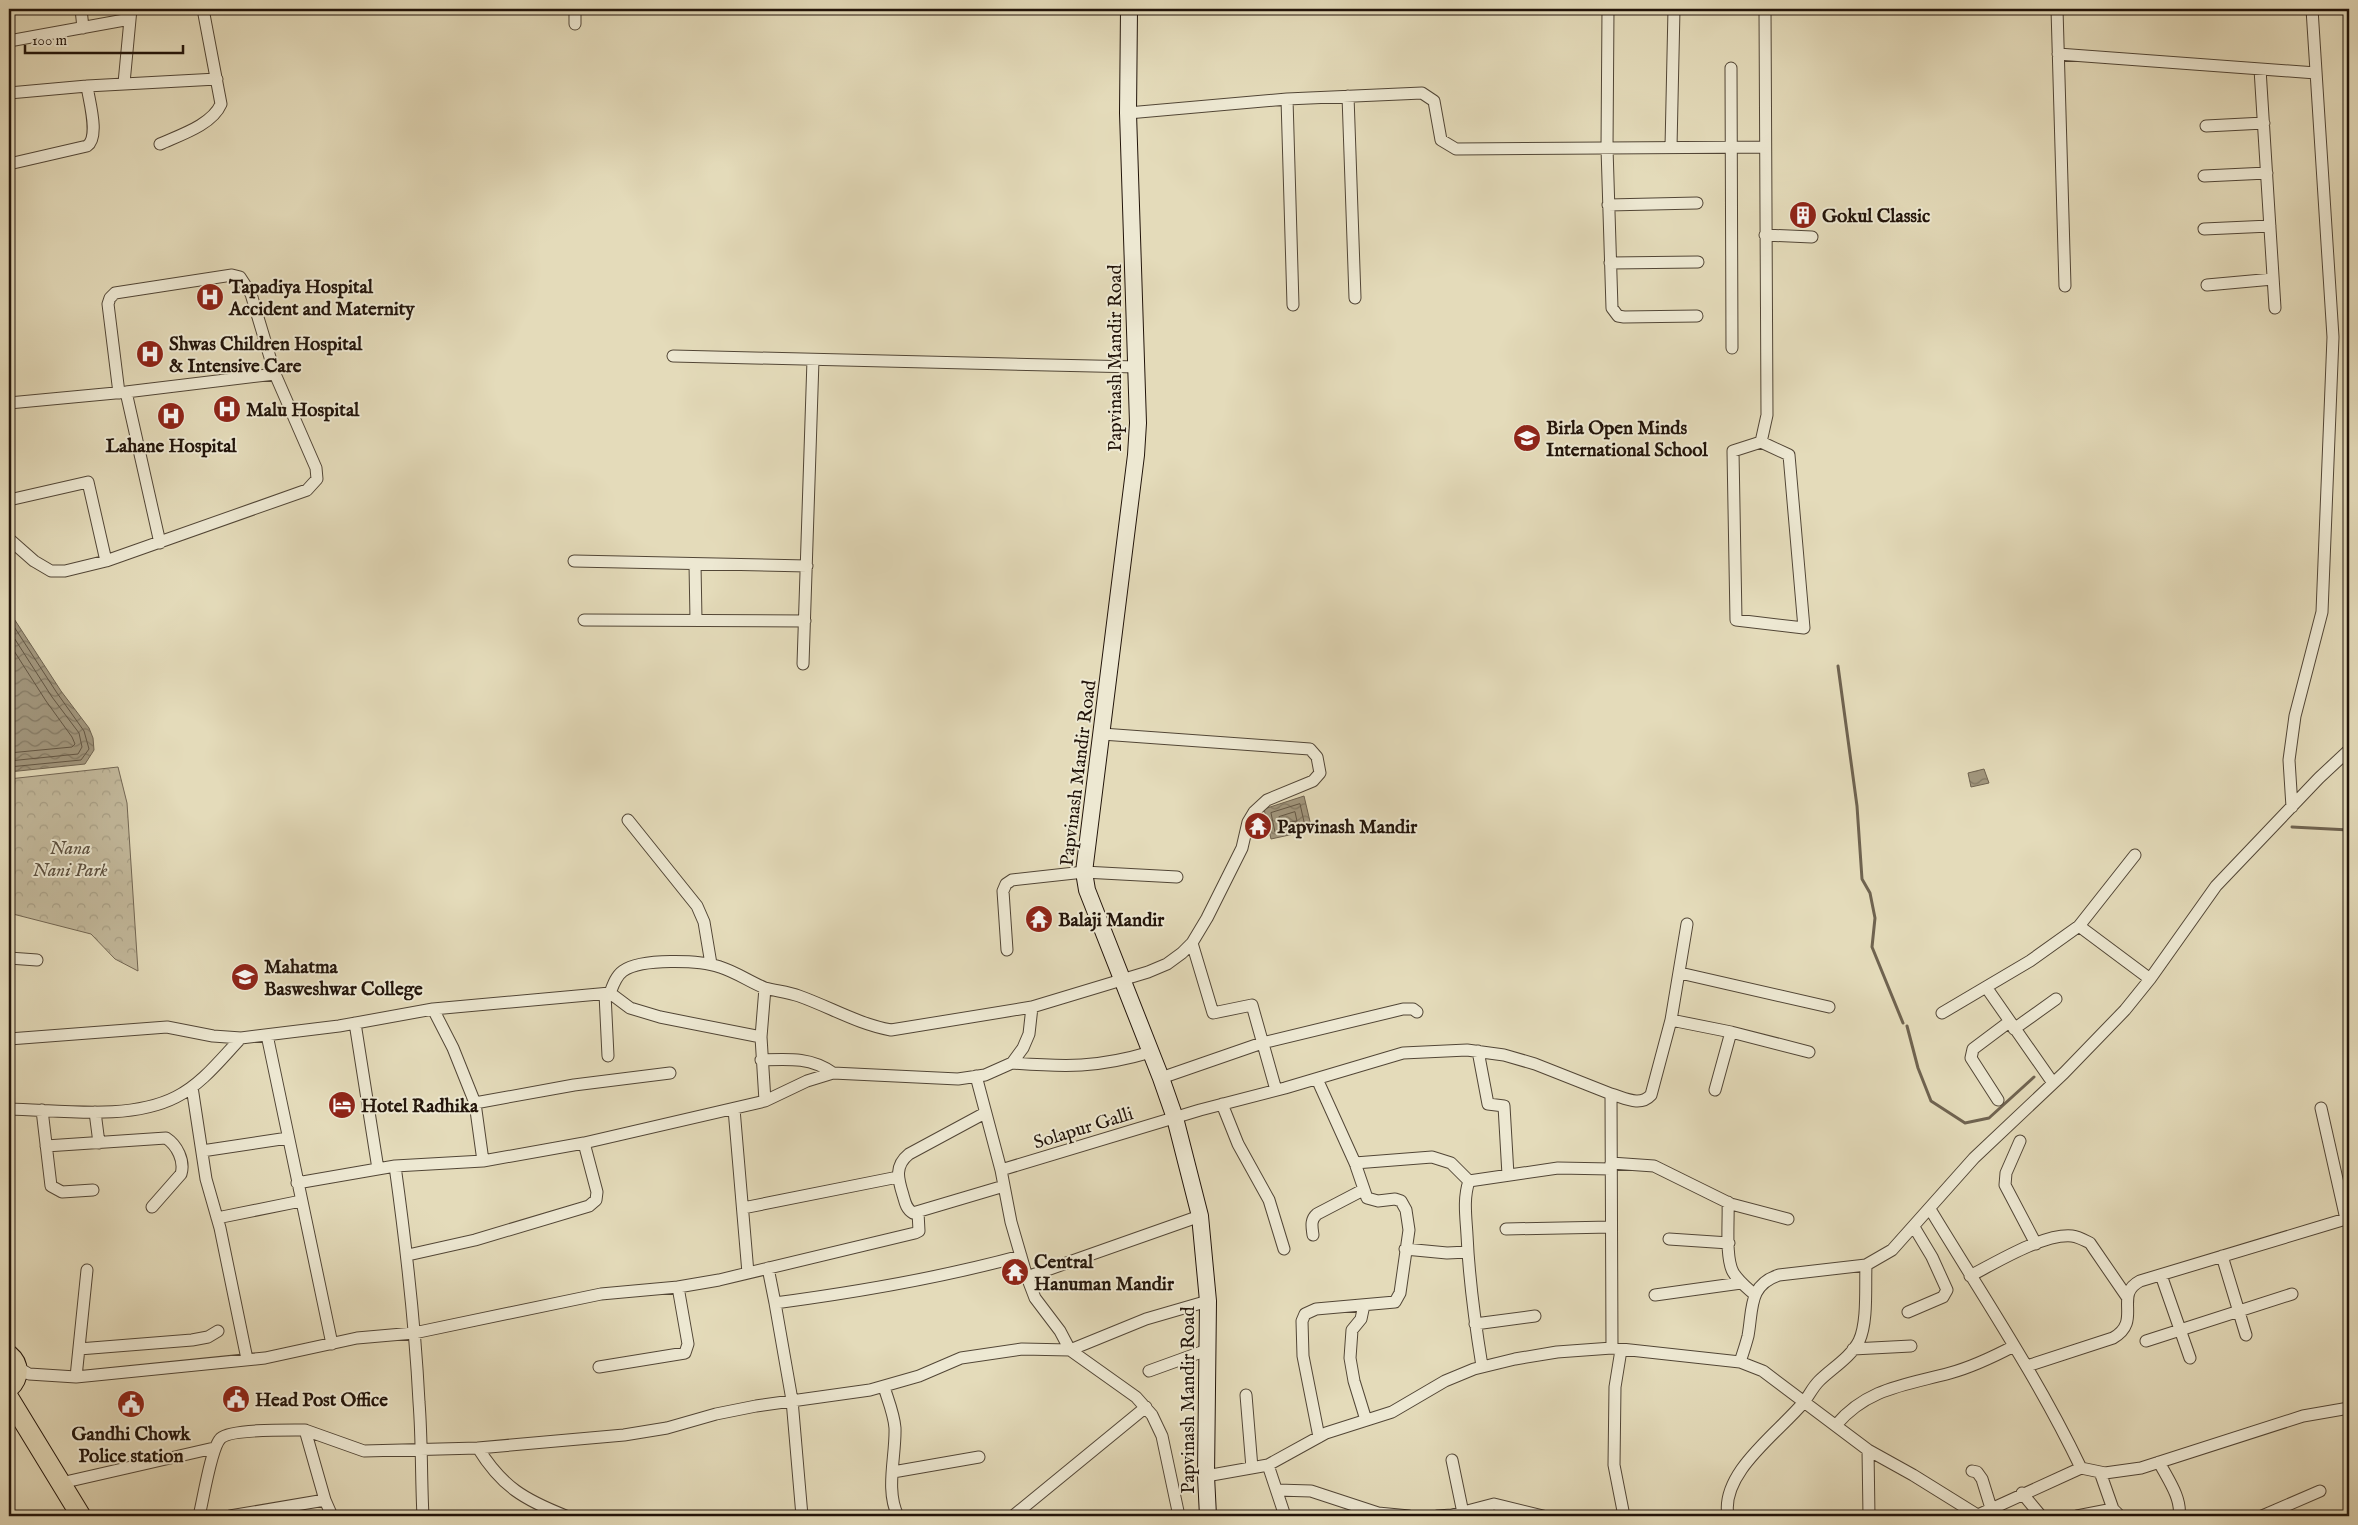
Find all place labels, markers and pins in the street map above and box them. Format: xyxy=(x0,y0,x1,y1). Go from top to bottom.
building icon: Gokul Classic xyxy=(1788,200,1818,230)
place label: Gokul Classic xyxy=(1822,205,1930,229)
place label: Tapadiya Hospital Accident and Maternity xyxy=(228,276,415,322)
hospital icon: Tapadiya Hospital Accident and Maternity xyxy=(195,282,225,312)
place label: Shwas Children Hospital & Intensive Care xyxy=(169,333,363,379)
hospital icon: Shwas Children Hospital & Intensive Care xyxy=(135,339,165,369)
hospital icon: Malu Hospital xyxy=(212,394,242,424)
place label: Malu Hospital xyxy=(246,399,360,423)
hospital icon: Lahane Hospital xyxy=(156,401,186,431)
place label: Birla Open Minds International School xyxy=(1546,417,1708,463)
school or university icon: Birla Open Minds International School xyxy=(1512,423,1542,453)
place label: Lahane Hospital xyxy=(105,435,237,459)
temple icon: Papvinash Mandir xyxy=(1243,811,1273,841)
place label: Papvinash Mandir xyxy=(1277,816,1418,840)
temple icon: Balaji Mandir xyxy=(1024,904,1054,934)
place label: Balaji Mandir xyxy=(1058,909,1165,933)
place label: Mahatma Basweshwar College xyxy=(264,956,423,1002)
school or university icon: Mahatma Basweshwar College xyxy=(230,962,260,992)
hotel icon: Hotel Radhika xyxy=(327,1090,357,1120)
place label: Hotel Radhika xyxy=(361,1095,479,1119)
place label: Central Hanuman Mandir xyxy=(1034,1251,1175,1297)
temple icon: Central Hanuman Mandir xyxy=(1000,1257,1030,1287)
public building icon: Head Post Office xyxy=(221,1384,251,1414)
public building icon: Gandhi Chowk Police station xyxy=(116,1389,146,1419)
place label: Head Post Office xyxy=(255,1389,388,1413)
place label: Gandhi Chowk Police station xyxy=(71,1423,191,1469)

